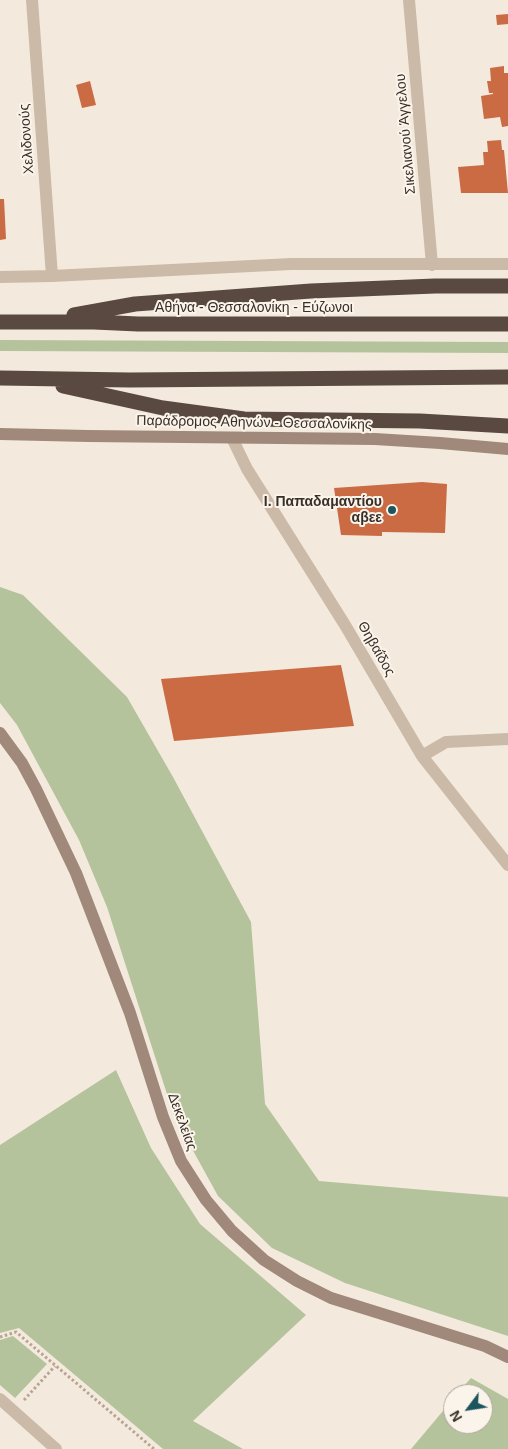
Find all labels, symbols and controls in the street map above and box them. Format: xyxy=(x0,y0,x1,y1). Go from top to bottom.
street label: Σικελιανού Άγγελου xyxy=(392,73,420,195)
street label: Χελιδονούς xyxy=(16,103,38,175)
street label: Αθήνα - Θεσσαλονίκη - Εύζωνοι xyxy=(155,300,353,316)
street label: Παράδρομος Αθηνών - Θεσσαλονίκης xyxy=(136,413,372,433)
place label: Ι. Παπαδαμαντίου αβεε xyxy=(264,494,382,526)
marker: Ι. Παπαδαμαντίου αβεε xyxy=(386,504,398,516)
street label: Θηβαΐδος xyxy=(354,619,398,679)
street label: Δεκελείας xyxy=(164,1091,200,1153)
north arrow xyxy=(443,1384,493,1434)
text: N xyxy=(447,1408,465,1425)

